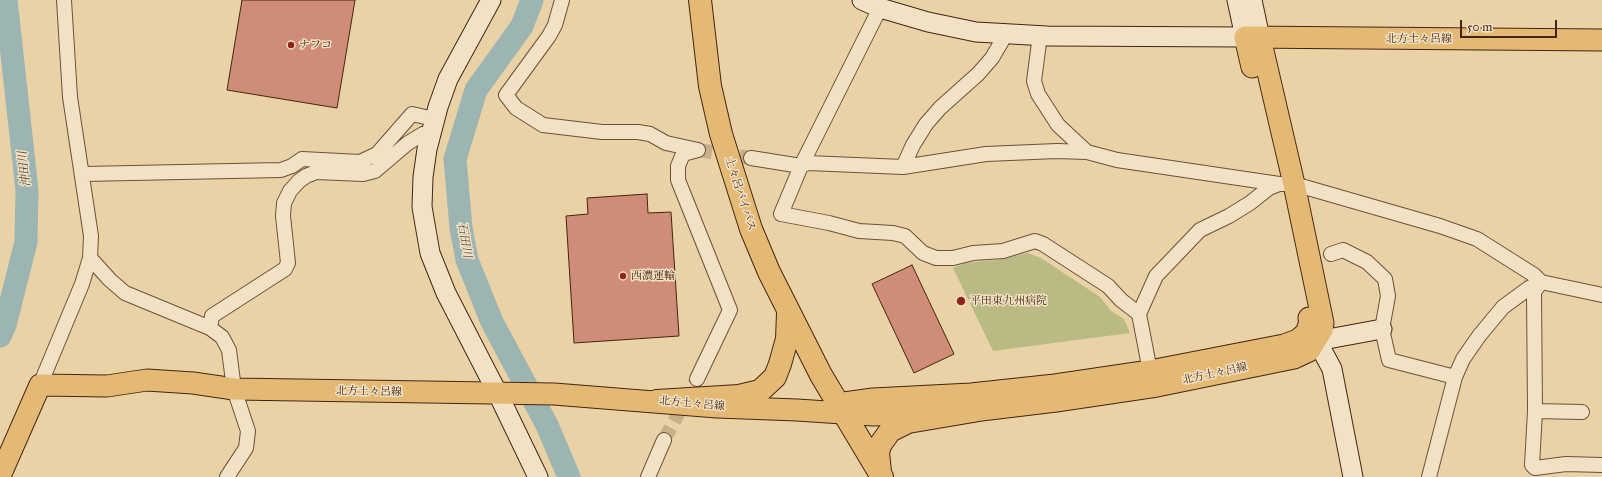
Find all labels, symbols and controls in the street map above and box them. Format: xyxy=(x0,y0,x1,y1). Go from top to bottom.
scale bar xyxy=(1462,12,1559,38)
text: 50 m xyxy=(1467,20,1492,34)
street label: 北方土々呂線 xyxy=(1386,32,1452,46)
place label: ナフコ xyxy=(299,38,332,52)
marker: ナフコ xyxy=(286,40,296,50)
water label: 沖田川 xyxy=(16,150,34,188)
street label: 土々呂バイパス xyxy=(722,155,758,233)
water label: 石田川 xyxy=(454,221,474,259)
place label: 西濃運輸 xyxy=(631,269,675,283)
marker: 西濃運輸 xyxy=(618,271,628,281)
place label: 平田東九州病院 xyxy=(970,294,1047,308)
marker: 平田東九州病院 xyxy=(955,295,967,307)
street label: 北方土々呂線 xyxy=(1181,361,1249,387)
street label: 北方土々呂線 xyxy=(336,385,402,399)
street label: 北方土々呂線 xyxy=(659,395,725,413)

